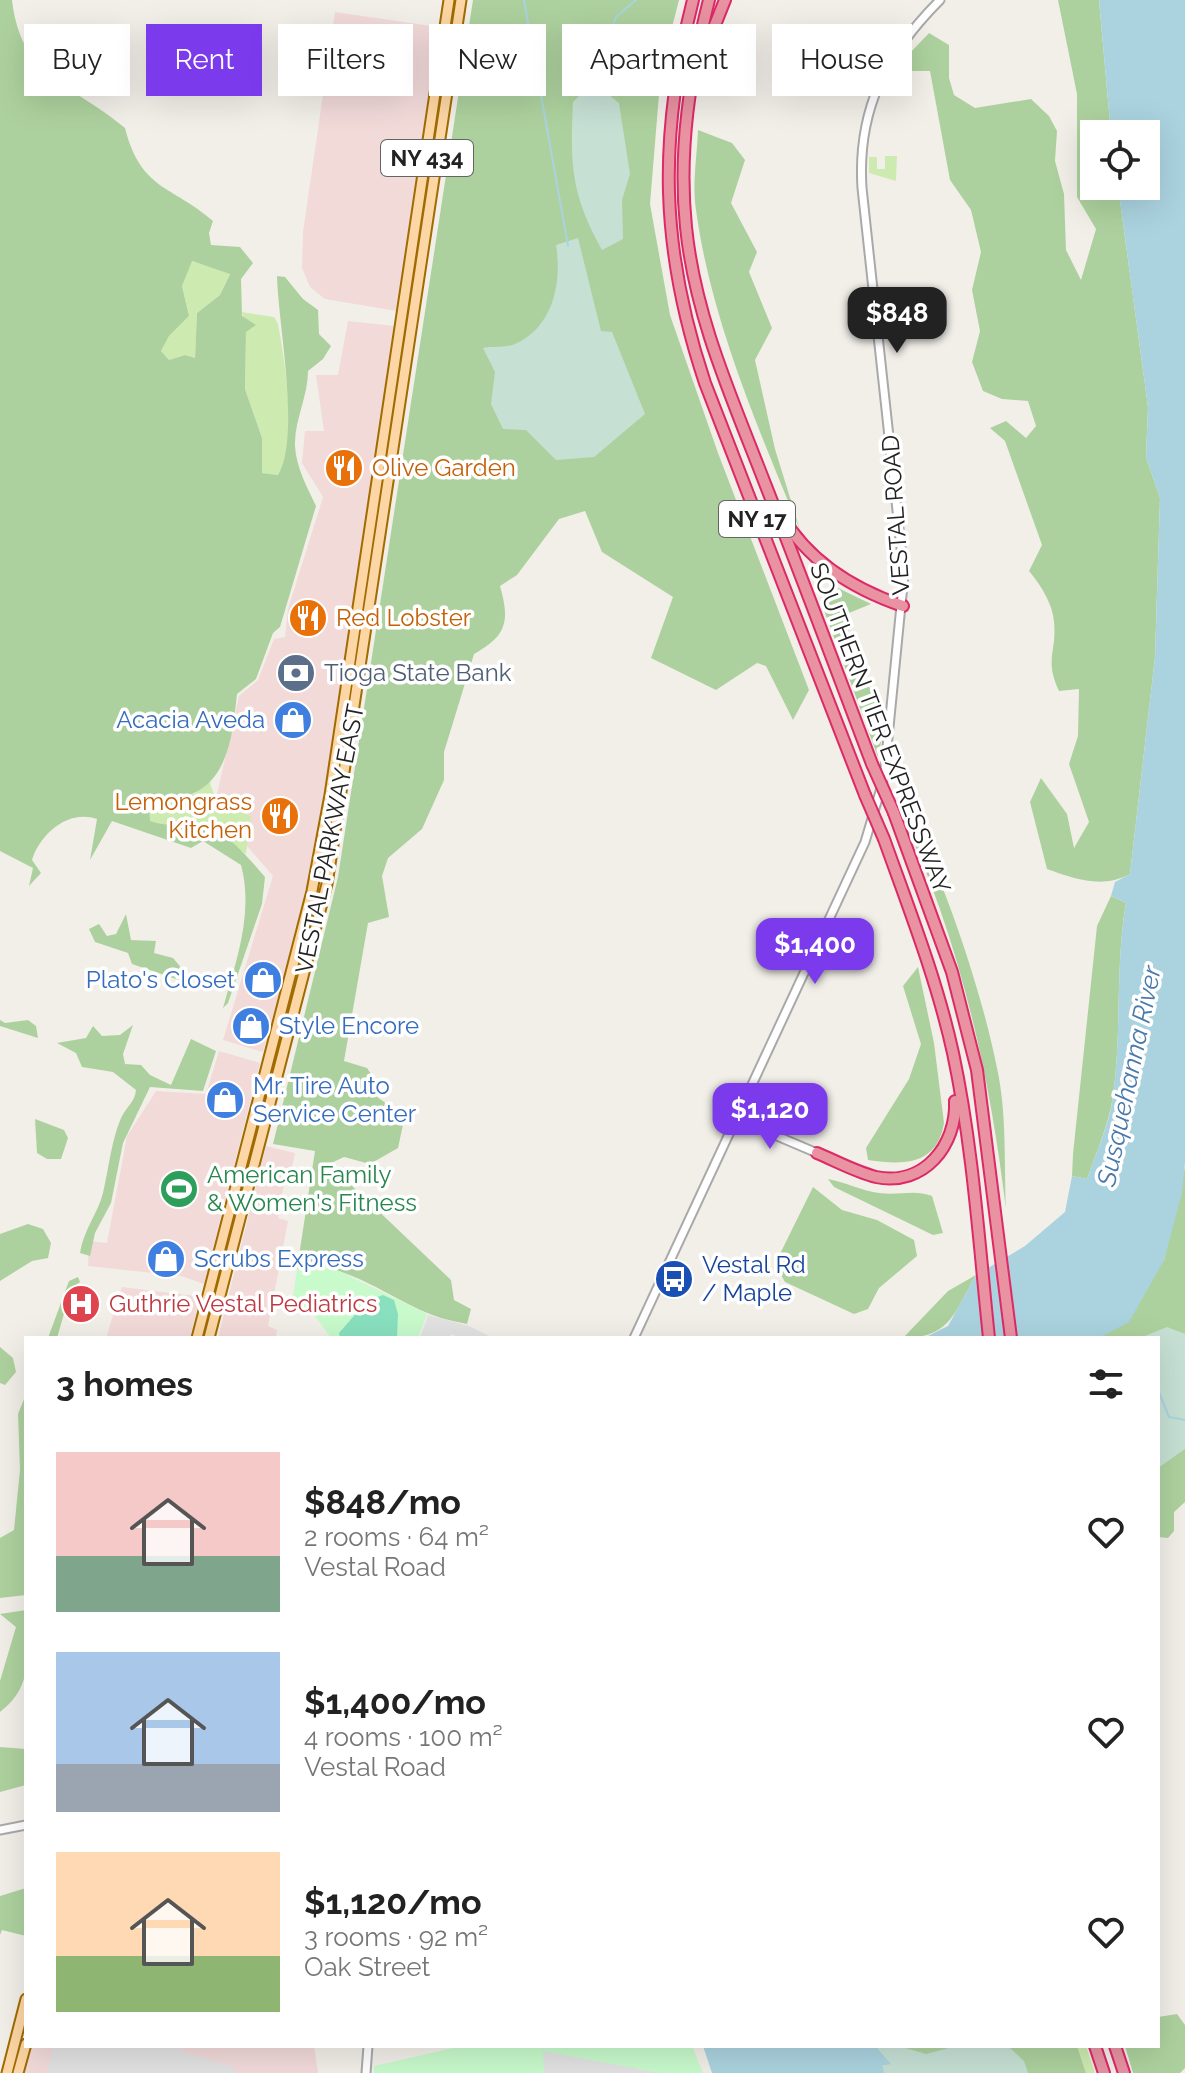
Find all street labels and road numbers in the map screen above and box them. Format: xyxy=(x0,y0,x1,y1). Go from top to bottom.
road number: NY 434 xyxy=(381,140,473,176)
street label: VESTAL ROAD xyxy=(875,434,916,596)
road number: NY 17 xyxy=(719,501,795,537)
street label: SOUTHERN TIER EXPRESSWAY xyxy=(804,559,957,897)
street label: VESTAL PARKWAY EAST xyxy=(289,701,370,976)

